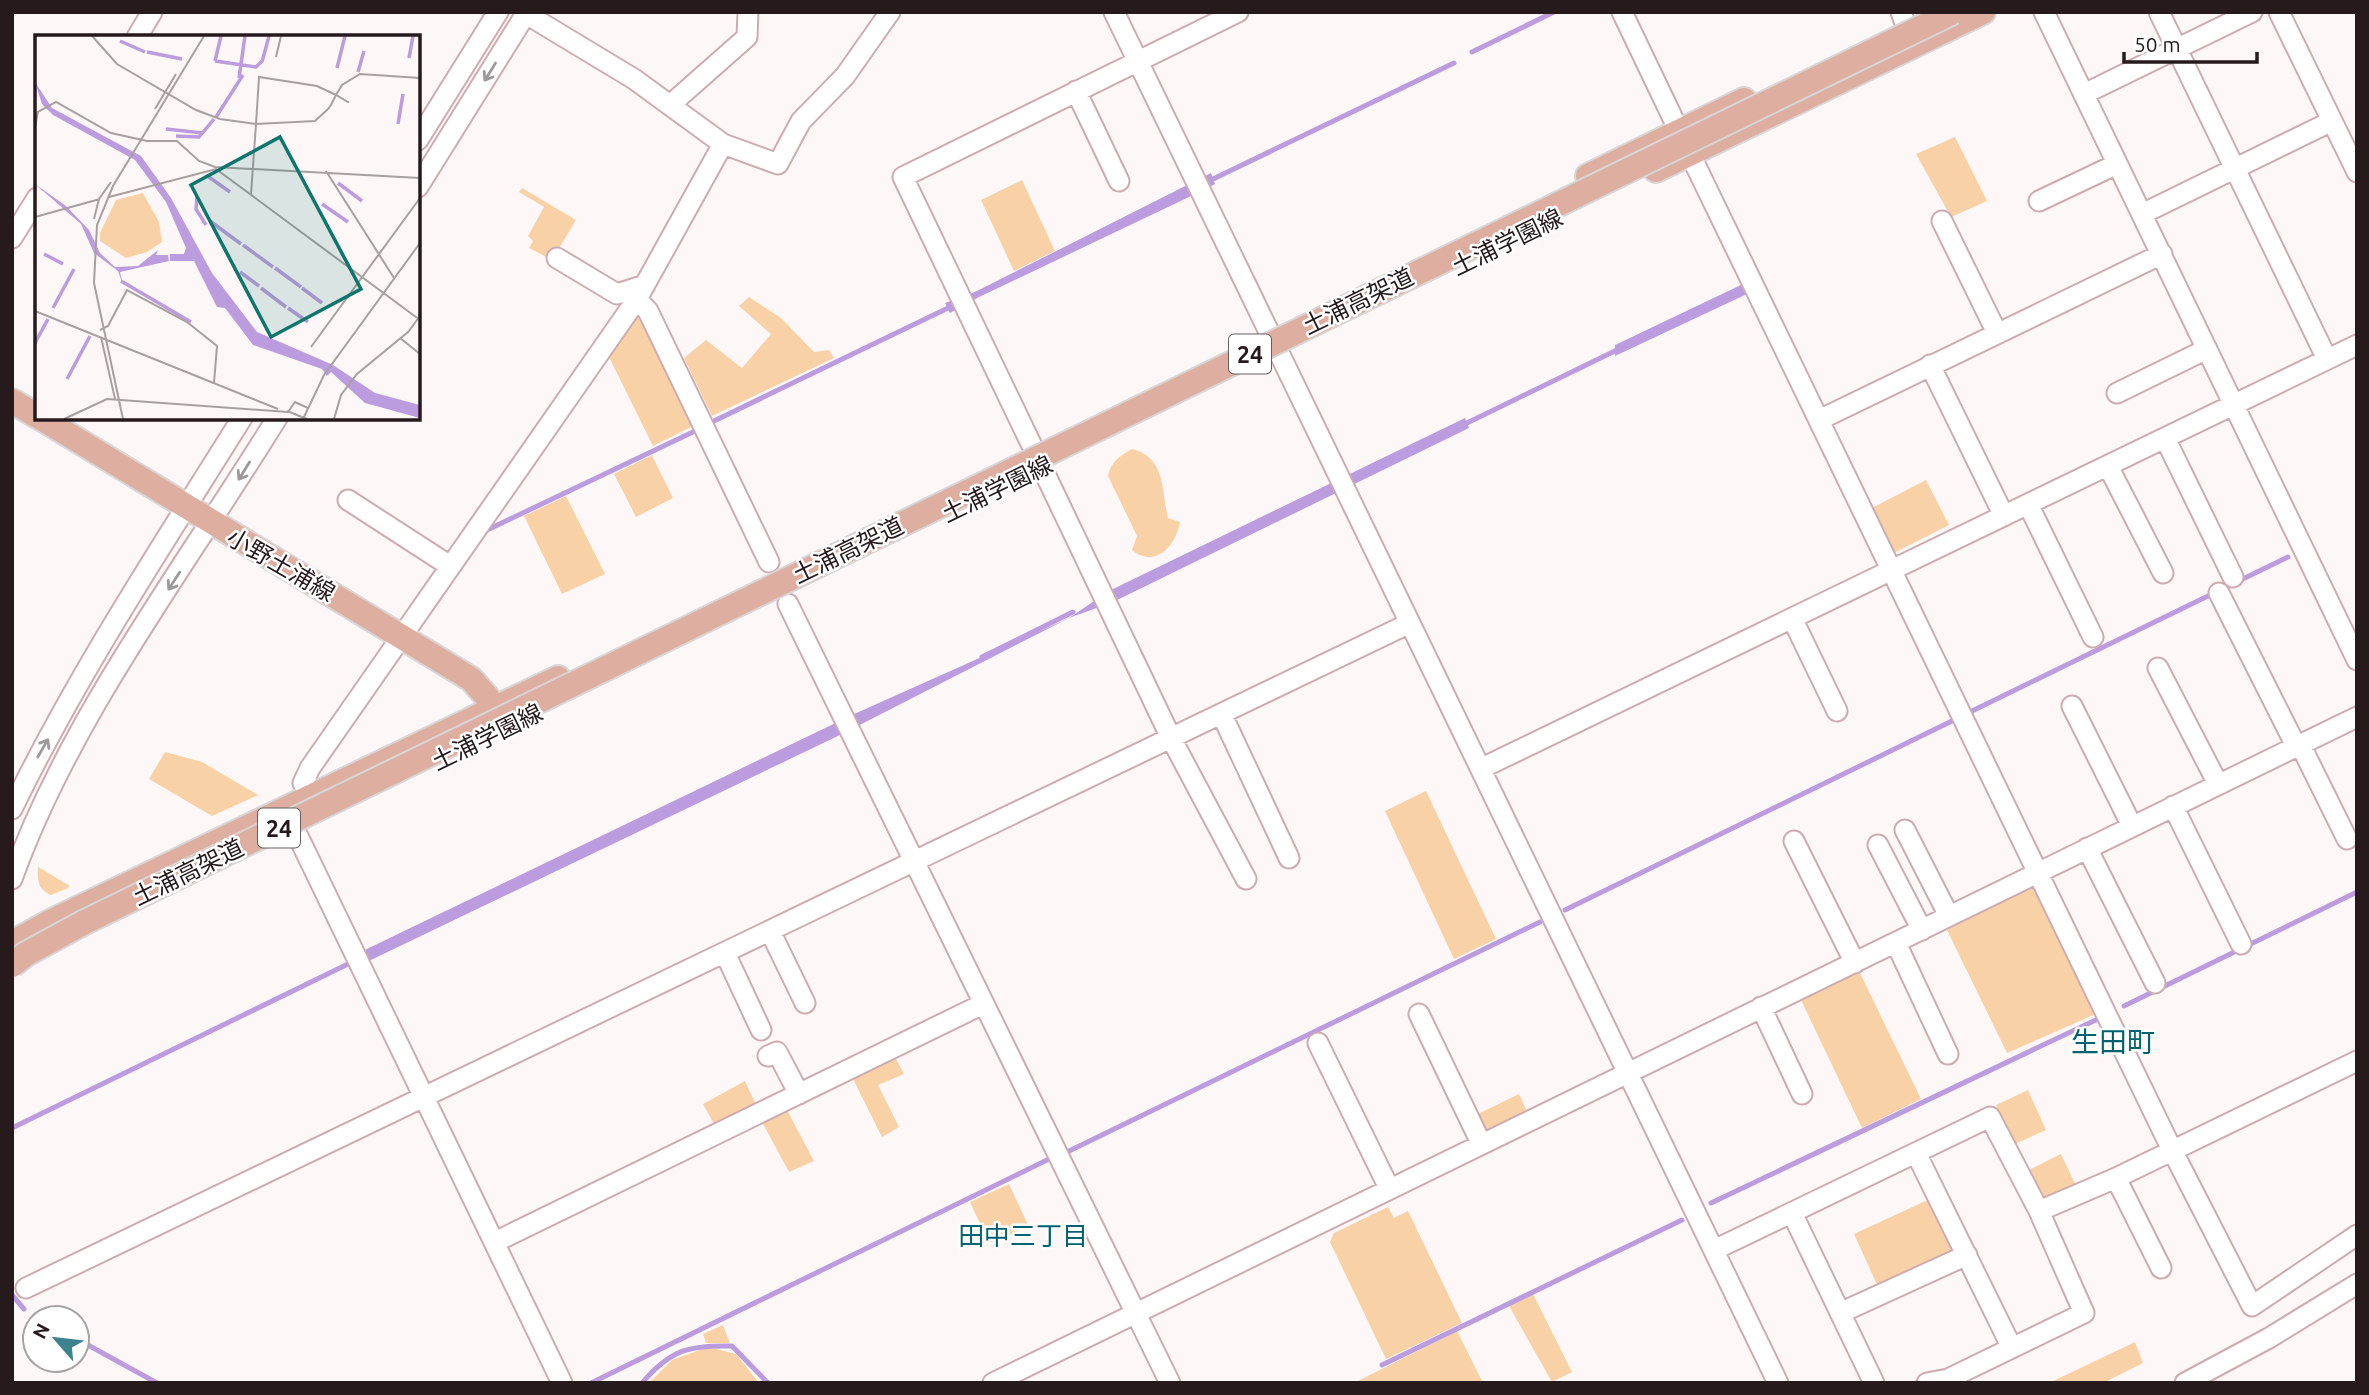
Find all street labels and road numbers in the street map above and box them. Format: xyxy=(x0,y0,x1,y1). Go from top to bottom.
street label: 土浦学園線 xyxy=(1447,204,1567,280)
street label: 土浦高架道 xyxy=(1298,263,1418,339)
road number: 24 xyxy=(1229,334,1271,374)
street label: 土浦学園線 xyxy=(937,451,1057,527)
street label: 土浦高架道 xyxy=(788,512,908,588)
street label: 小野土浦線 xyxy=(222,523,340,607)
street label: 土浦学園線 xyxy=(427,699,547,775)
road number: 24 xyxy=(258,808,300,848)
street label: 土浦高架道 xyxy=(128,834,248,910)

